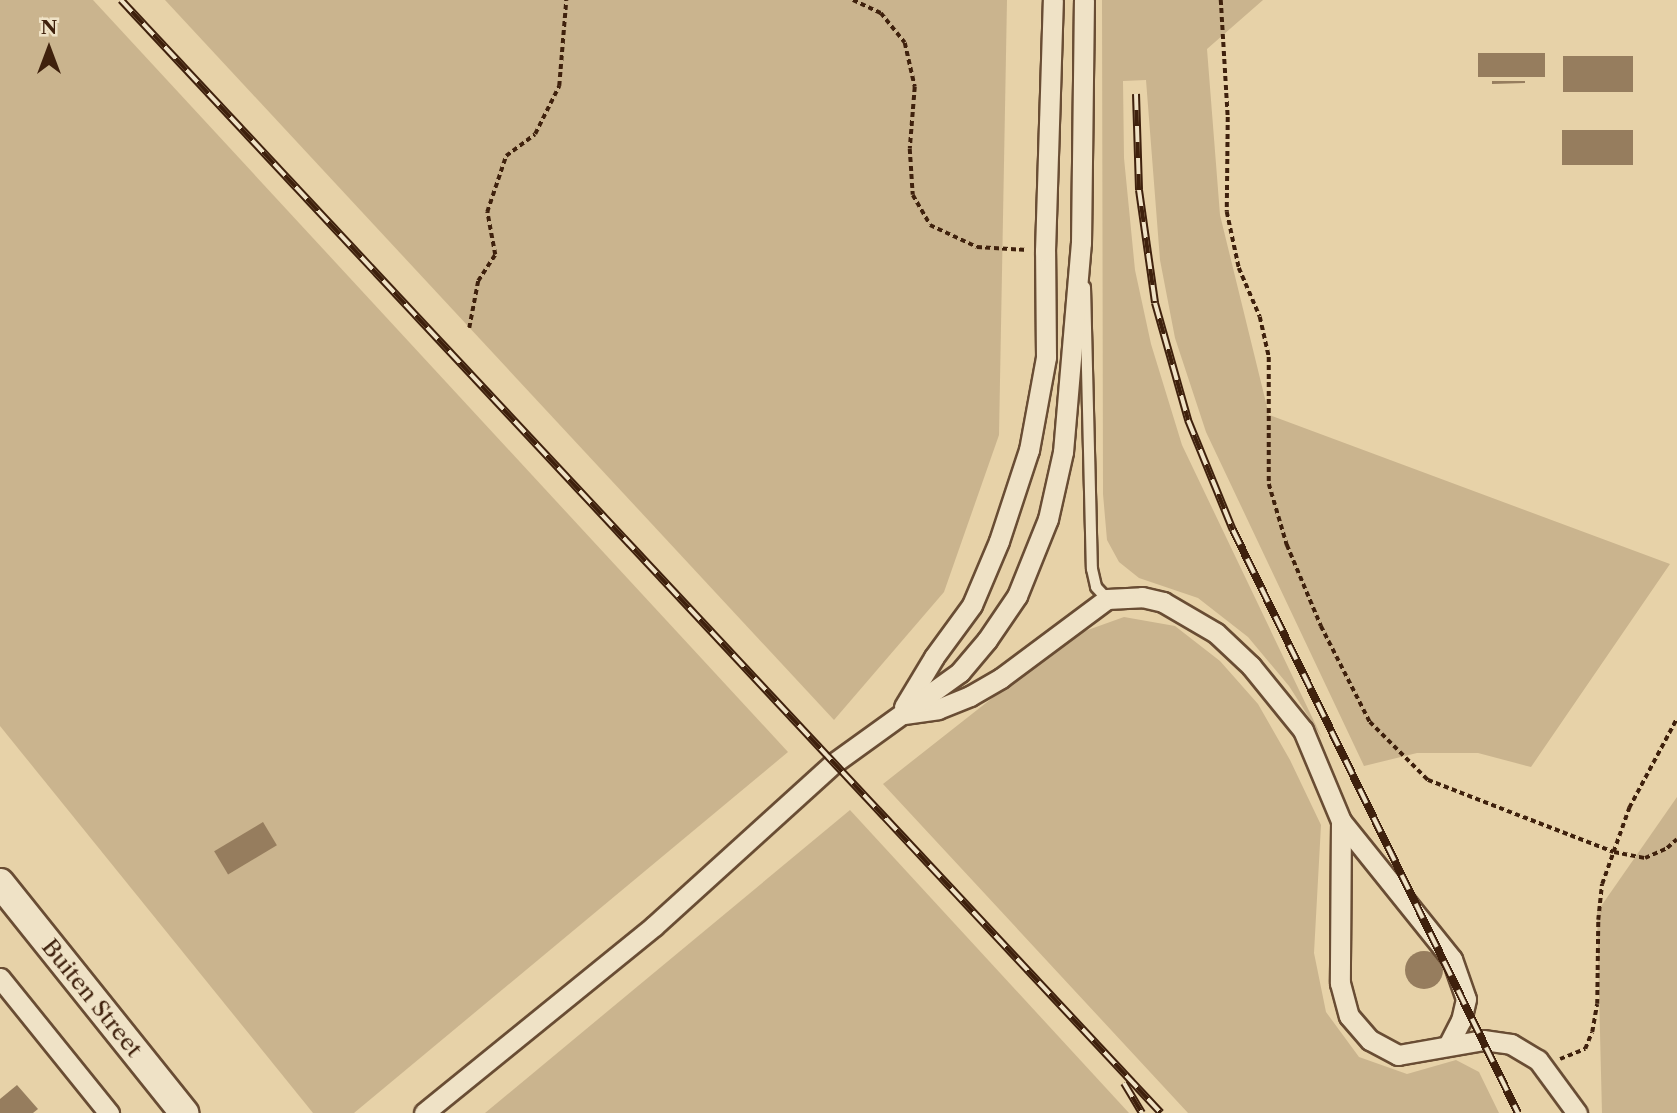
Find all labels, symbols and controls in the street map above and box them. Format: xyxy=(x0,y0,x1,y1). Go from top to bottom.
north arrow xyxy=(14,14,84,84)
text: N xyxy=(41,16,57,39)
street label: Buiten Street xyxy=(36,933,148,1063)

